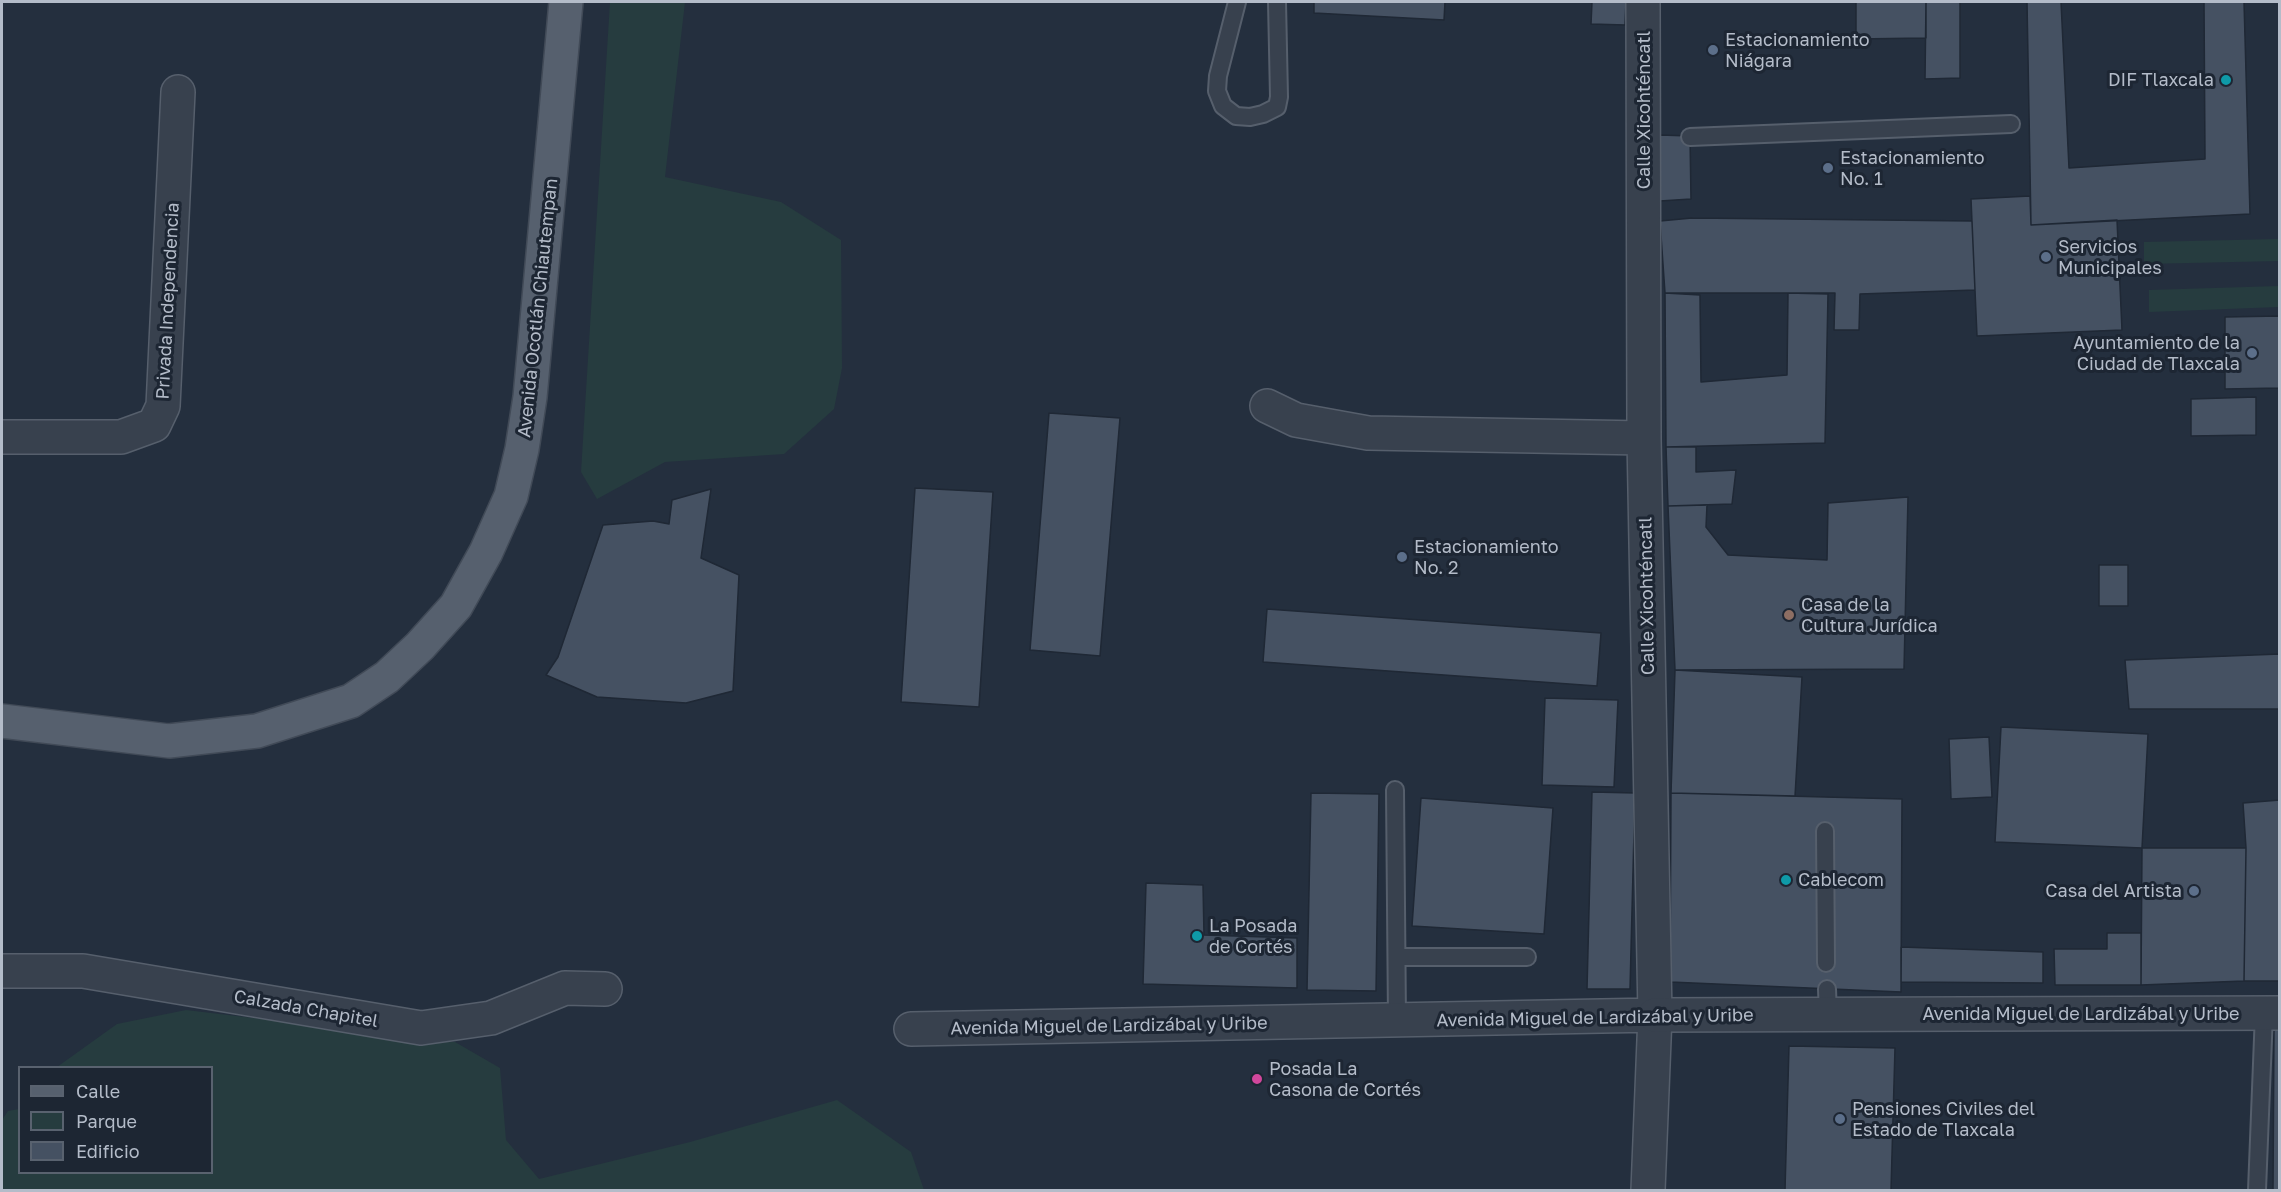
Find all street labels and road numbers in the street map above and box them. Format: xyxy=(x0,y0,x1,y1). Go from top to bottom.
street label: Calle Xicohténcatl xyxy=(1633,31,1655,189)
street label: Avenida Ocotlán Chiautempan xyxy=(514,177,562,439)
street label: Privada Independencia xyxy=(152,202,184,400)
street label: Calle Xicohténcatl xyxy=(1635,517,1659,675)
street label: Calzada Chapitel xyxy=(232,986,380,1032)
street label: Avenida Miguel de Lardizábal y Uribe xyxy=(1922,1003,2240,1025)
street label: Avenida Miguel de Lardizábal y Uribe xyxy=(1436,1004,1754,1032)
street label: Avenida Miguel de Lardizábal y Uribe xyxy=(950,1012,1268,1040)

